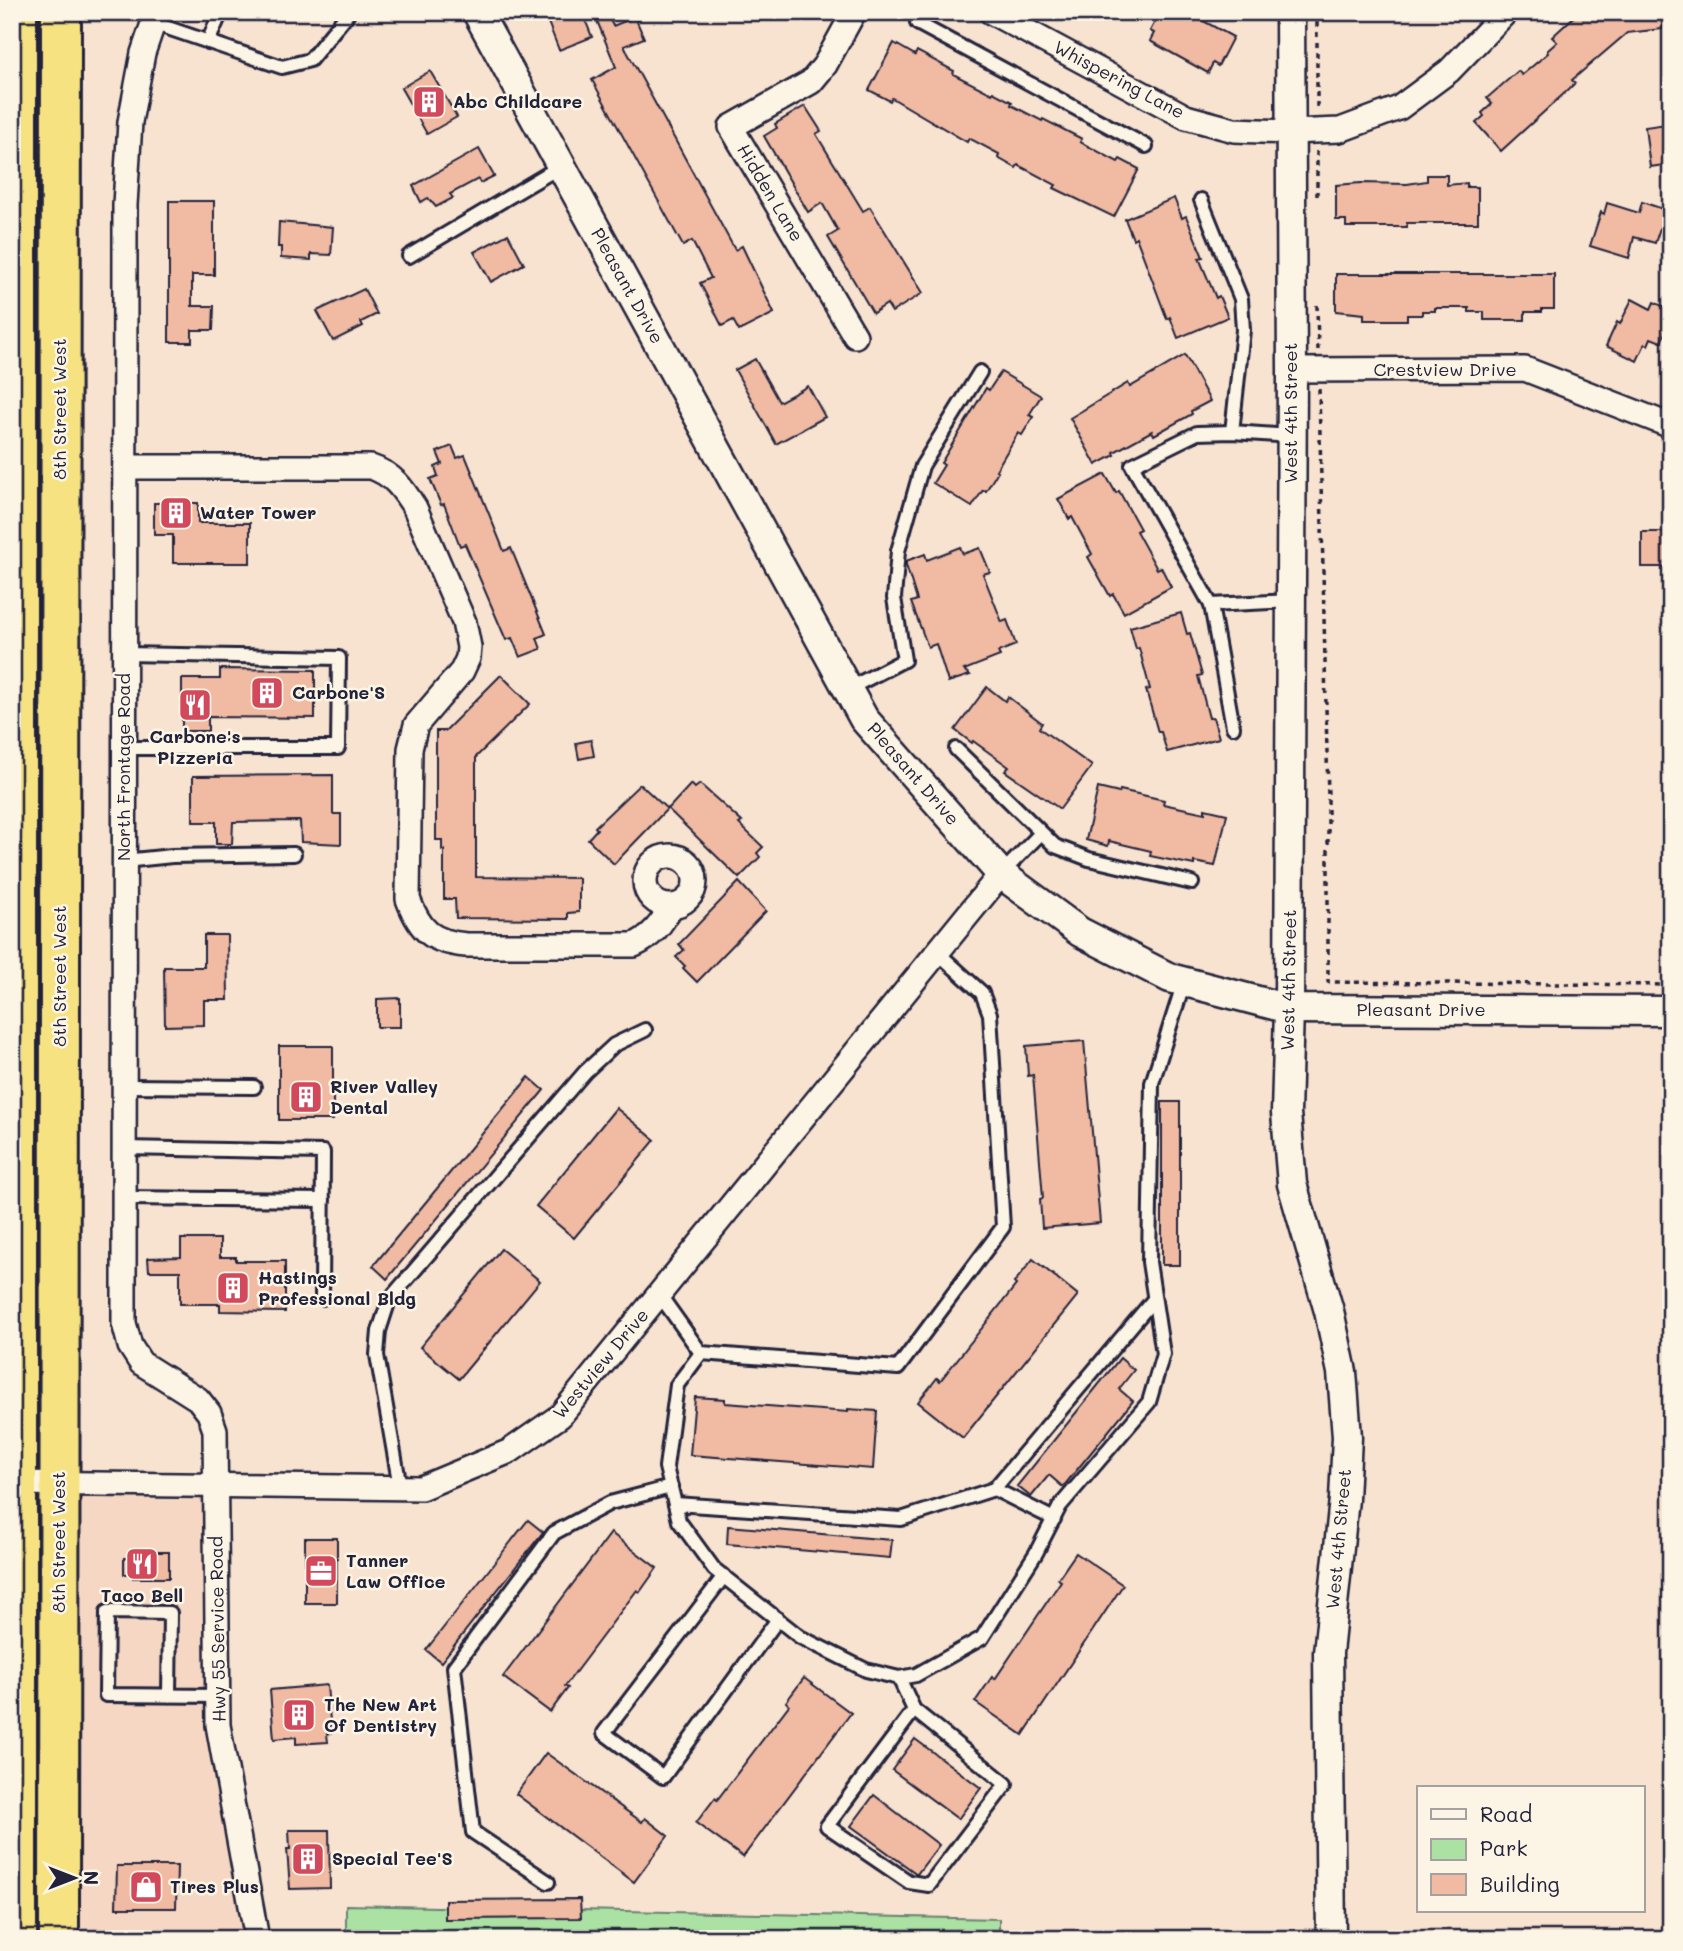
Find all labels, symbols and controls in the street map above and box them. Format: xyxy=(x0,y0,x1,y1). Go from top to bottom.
street label: Whispering Lane xyxy=(1050,34,1189,124)
building icon: Abc Childcare xyxy=(410,83,448,121)
place label: Abc Childcare xyxy=(453,89,583,113)
street label: Hidden Lane xyxy=(732,139,809,246)
street label: Pleasant Drive xyxy=(586,223,670,348)
street label: 8th Street West xyxy=(47,338,71,480)
street label: West 4th Street xyxy=(1278,342,1302,484)
street label: Crestview Drive xyxy=(1373,357,1517,381)
building icon: Water Tower xyxy=(157,494,195,532)
place label: Water Tower xyxy=(200,500,317,524)
street label: North Frontage Road xyxy=(111,673,135,861)
building icon: Carbone'S xyxy=(248,674,286,712)
place label: Carbone'S xyxy=(292,680,385,704)
restaurant icon: Carbone's Pizzeria xyxy=(176,686,214,724)
street label: Pleasant Drive xyxy=(862,717,965,830)
place label: Carbone's Pizzeria xyxy=(149,724,241,769)
street label: 8th Street West xyxy=(47,905,71,1047)
street label: West 4th Street xyxy=(1275,909,1301,1051)
street label: Pleasant Drive xyxy=(1356,997,1486,1021)
place label: River Valley Dental xyxy=(330,1074,438,1119)
building icon: River Valley Dental xyxy=(287,1078,325,1116)
place label: Hastings Professional Bldg xyxy=(258,1265,416,1310)
building icon: Hastings Professional Bldg xyxy=(214,1269,252,1307)
street label: Westview Drive xyxy=(547,1303,653,1424)
street label: West 4th Street xyxy=(1320,1468,1356,1610)
street label: 8th Street West xyxy=(46,1471,70,1613)
street label: Hwy 55 Service Road xyxy=(203,1536,231,1722)
restaurant icon: Taco Bell xyxy=(123,1545,161,1583)
place label: Tanner Law Office xyxy=(346,1548,446,1593)
office icon: Tanner Law Office xyxy=(302,1552,340,1590)
place label: Taco Bell xyxy=(101,1583,183,1607)
place label: The New Art Of Dentistry xyxy=(324,1692,437,1737)
building icon: The New Art Of Dentistry xyxy=(280,1696,318,1734)
legend xyxy=(1417,1786,1644,1912)
text: Road xyxy=(1480,1800,1532,1827)
text: Park xyxy=(1480,1834,1528,1861)
building icon: Special Tee'S xyxy=(289,1840,327,1878)
north arrow xyxy=(38,1842,108,1912)
place label: Special Tee'S xyxy=(332,1846,453,1870)
shop icon: Tires Plus xyxy=(127,1868,165,1906)
text: Building xyxy=(1480,1870,1560,1897)
text: N xyxy=(79,1871,104,1885)
place label: Tires Plus xyxy=(170,1874,259,1898)

